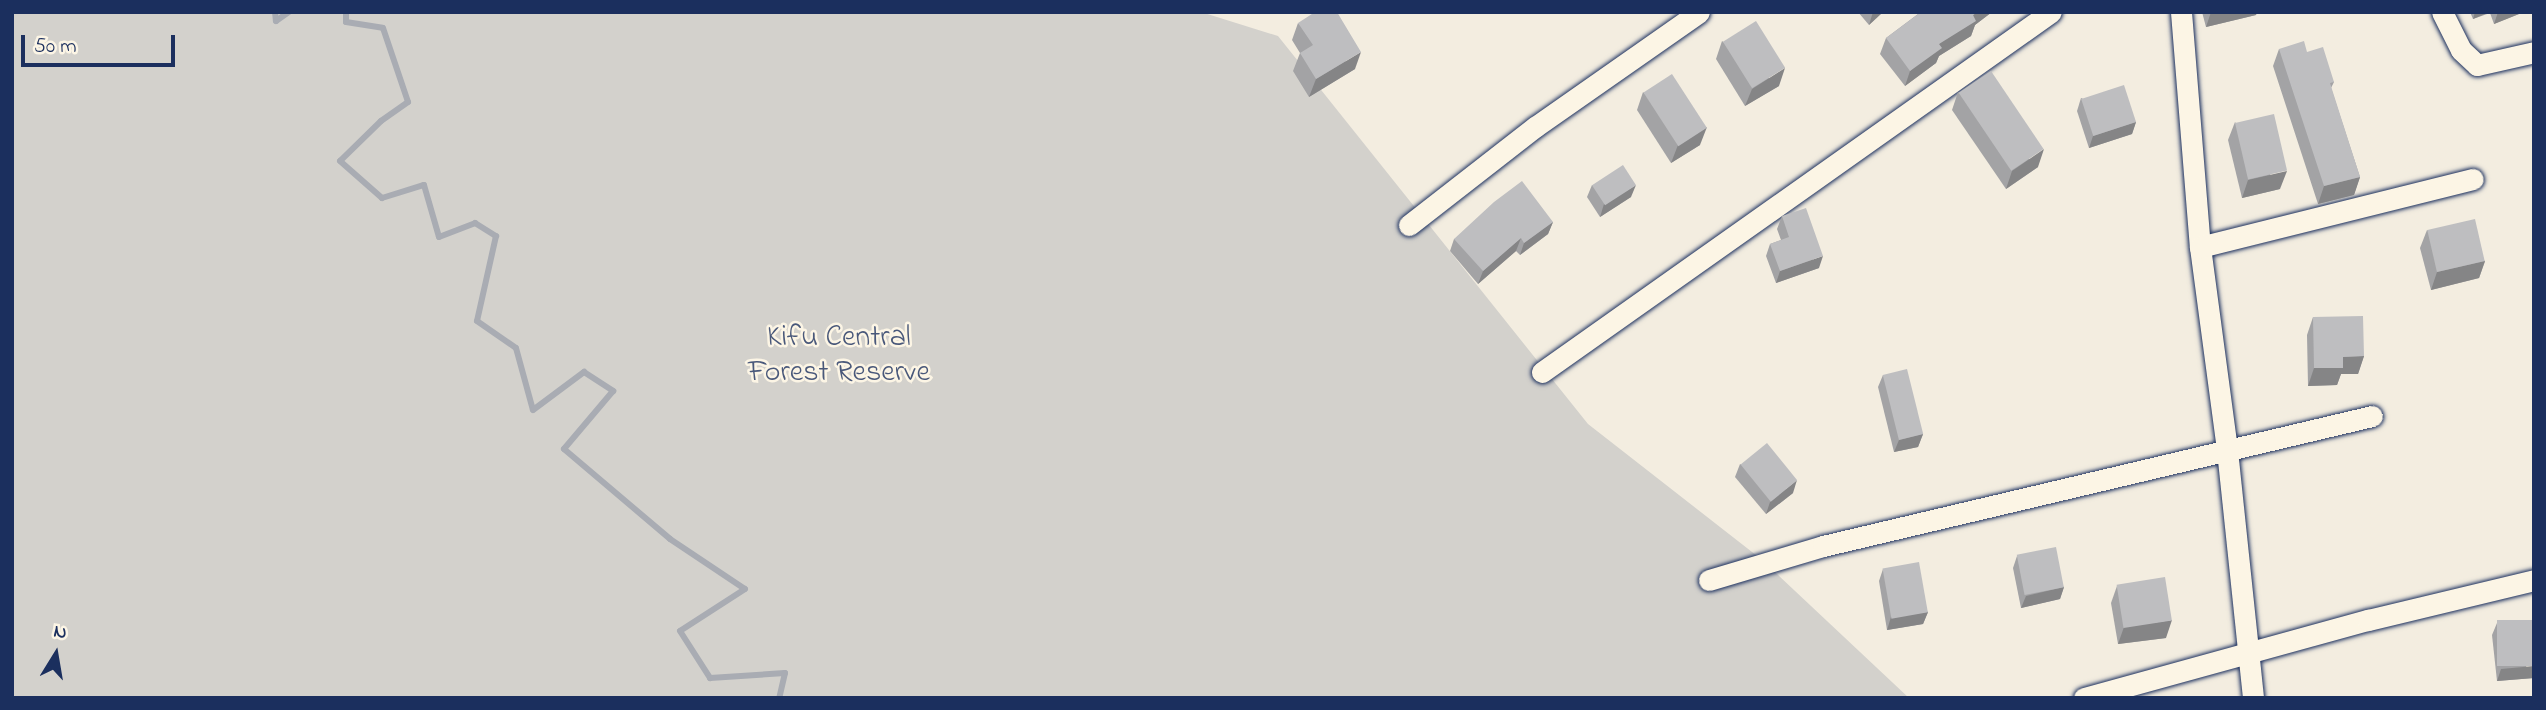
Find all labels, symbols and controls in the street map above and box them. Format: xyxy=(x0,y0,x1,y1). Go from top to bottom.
scale bar xyxy=(24,21,178,65)
text: 50 m xyxy=(34,32,77,62)
park label: Kifu Central Forest Reserve xyxy=(748,320,930,390)
text: N xyxy=(51,618,69,647)
north arrow xyxy=(21,619,91,689)

